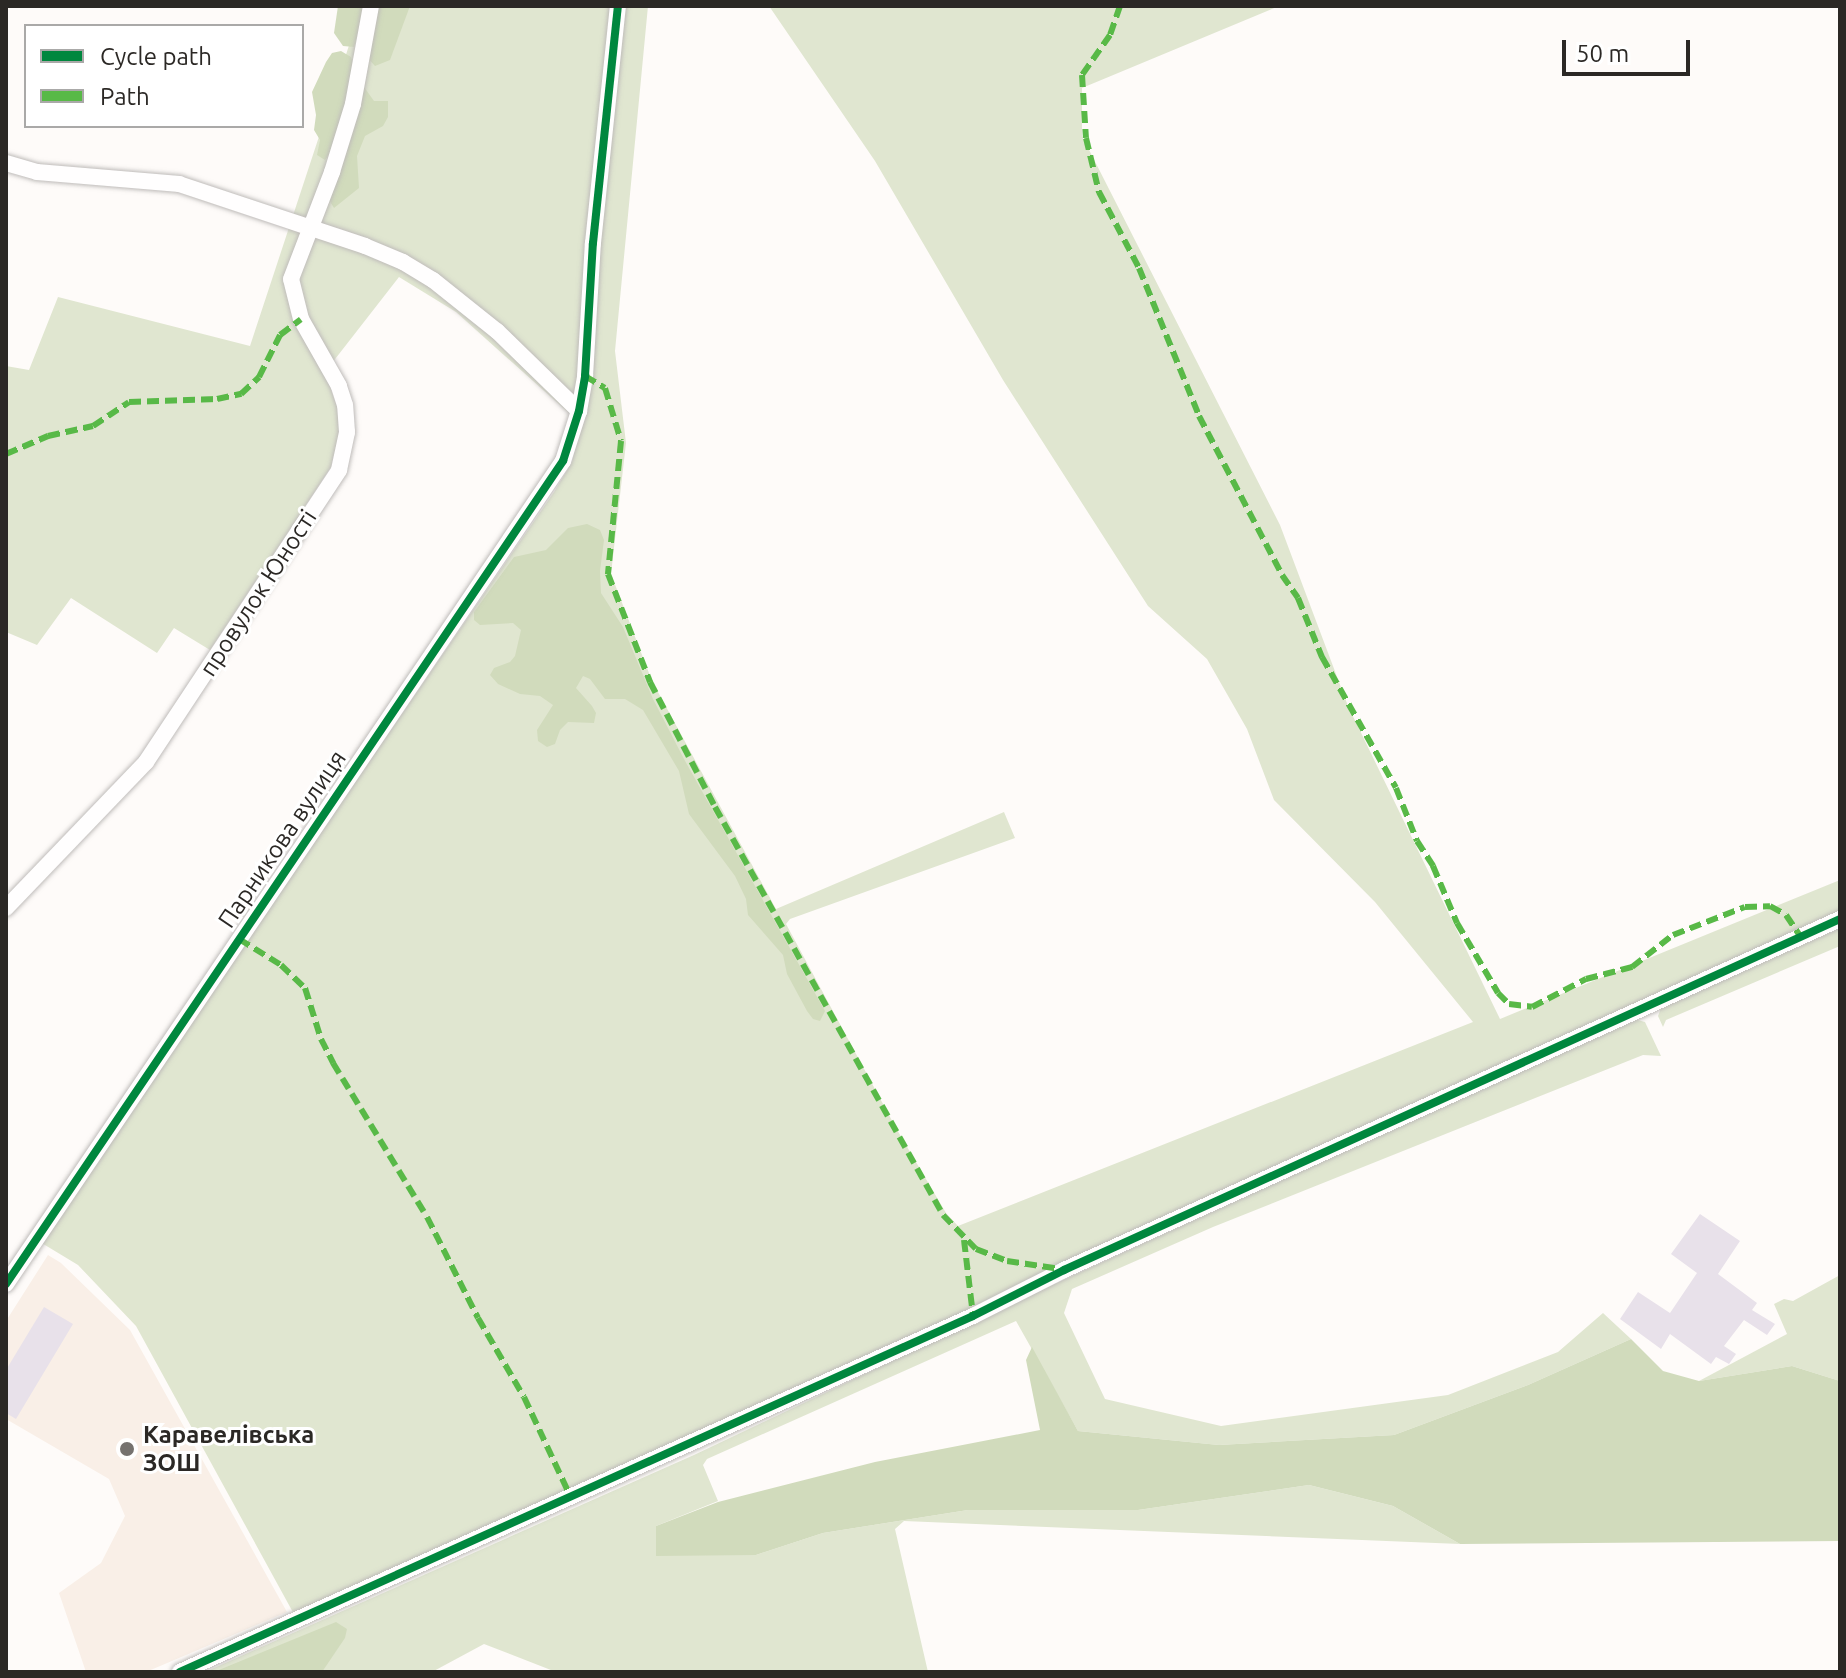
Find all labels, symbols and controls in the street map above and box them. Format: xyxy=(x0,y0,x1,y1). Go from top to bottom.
legend xyxy=(24,24,304,128)
scale bar xyxy=(1566,24,1694,74)
text: 50 m xyxy=(1576,40,1629,67)
text: Cycle path xyxy=(100,43,212,70)
text: Path xyxy=(100,83,150,110)
street label: провулок Юності xyxy=(193,504,323,682)
street label: Парникова вулиця xyxy=(212,745,352,933)
place label: Каравелівська ЗОШ xyxy=(143,1421,314,1477)
marker: Каравелівська ЗОШ xyxy=(118,1440,136,1458)

